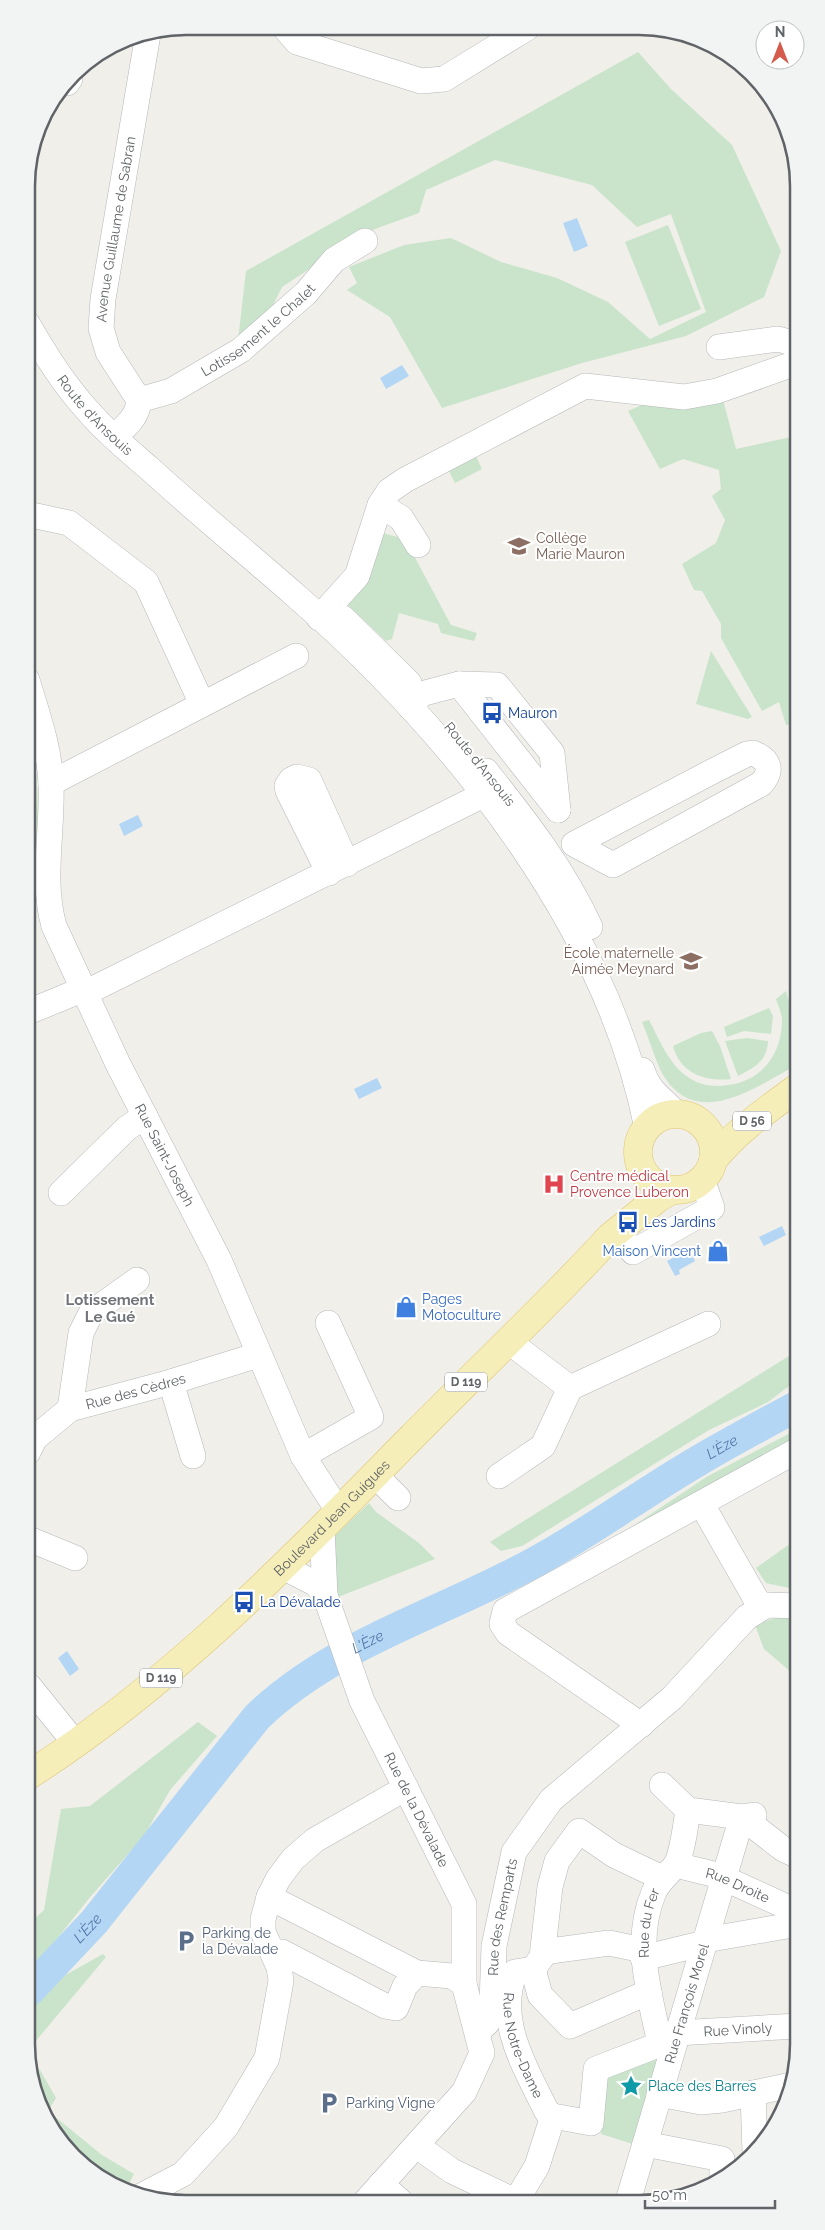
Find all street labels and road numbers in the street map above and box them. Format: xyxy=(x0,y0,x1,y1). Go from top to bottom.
street label: Avenue Guillaume de Sabran xyxy=(93,135,139,323)
street label: Lotissement le Chalet xyxy=(198,280,319,380)
street label: Route d'Ansouis xyxy=(54,372,136,459)
street label: Route d'Ansouis xyxy=(441,719,519,809)
street label: Rue Saint-Joseph xyxy=(132,1101,198,1209)
road number: D 56 xyxy=(733,1112,771,1130)
street label: Rue des Cèdres xyxy=(84,1370,188,1412)
road number: D 119 xyxy=(445,1372,487,1391)
street label: Boulevard Jean Guigues xyxy=(271,1456,393,1579)
road number: D 119 xyxy=(140,1669,182,1688)
street label: Rue de la Dévalade xyxy=(381,1750,452,1870)
street label: Rue des Remparts xyxy=(485,1857,520,1976)
street label: Rue Droite xyxy=(704,1865,772,1906)
street label: Rue du Fer xyxy=(636,1885,663,1958)
street label: Rue François Morel xyxy=(661,1942,712,2065)
street label: Rue Notre-Dame xyxy=(501,1992,547,2101)
street label: Rue Vinoly xyxy=(703,2019,773,2039)

